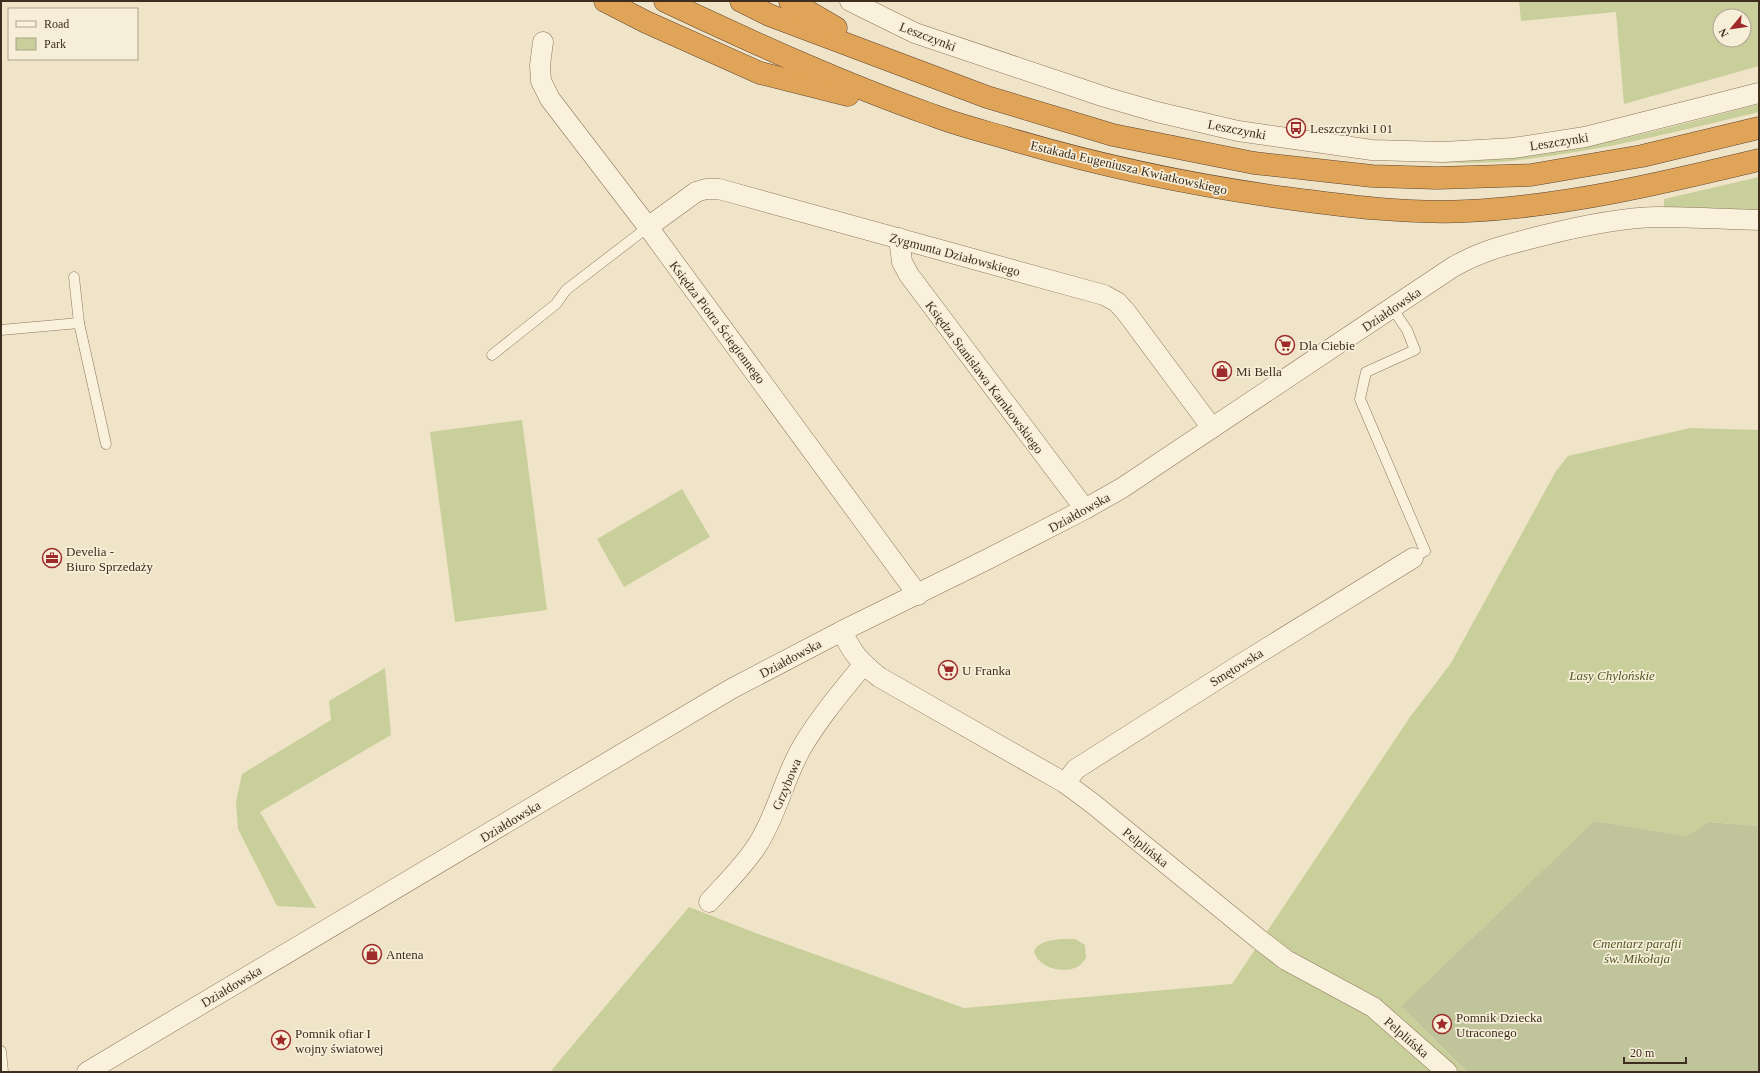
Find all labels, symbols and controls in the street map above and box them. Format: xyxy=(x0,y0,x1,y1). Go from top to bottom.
legend xyxy=(8,8,138,60)
north arrow xyxy=(1712,8,1752,48)
text: Road xyxy=(44,17,69,31)
street label: Leszczynki xyxy=(897,19,958,54)
text: N xyxy=(1716,26,1730,39)
text: Park xyxy=(44,37,66,51)
street label: Leszczynki xyxy=(1206,116,1268,143)
bus stop icon: Leszczynki I 01 xyxy=(1285,117,1307,139)
place label: Leszczynki I 01 xyxy=(1310,121,1393,136)
street label: Leszczynki xyxy=(1529,129,1590,154)
street label: Estakada Eugeniusza Kwiatkowskiego xyxy=(1029,138,1229,197)
street label: Zygmunta Działowskiego xyxy=(888,230,1022,279)
street label: Księdza Piotra Ściegiennego xyxy=(667,258,769,387)
street label: Działdowska xyxy=(1359,284,1424,335)
street label: Księdza Stanisława Karnkowskiego xyxy=(922,298,1047,456)
supermarket icon: Dla Ciebie xyxy=(1274,334,1296,356)
place label: Dla Ciebie xyxy=(1299,338,1355,353)
shop icon: Mi Bella xyxy=(1211,360,1233,382)
place label: Mi Bella xyxy=(1236,364,1282,379)
street label: Działdowska xyxy=(1046,489,1113,535)
place label: Develia - Biuro Sprzedaży xyxy=(66,544,154,574)
office icon: Develia - Biuro Sprzedaży xyxy=(41,547,63,569)
street label: Działdowska xyxy=(757,636,824,681)
street label: Smętowska xyxy=(1207,645,1266,690)
supermarket icon: U Franka xyxy=(937,659,959,681)
place label: U Franka xyxy=(962,663,1011,678)
park label: Lasy Chylońskie xyxy=(1568,668,1655,683)
street label: Grzybowa xyxy=(769,756,804,812)
street label: Działdowska xyxy=(477,797,543,845)
street label: Pelplińska xyxy=(1120,825,1172,870)
park label: Cmentarz parafii św. Mikołaja xyxy=(1592,936,1682,966)
shop icon: Antena xyxy=(361,943,383,965)
place label: Antena xyxy=(386,947,424,962)
street label: Działdowska xyxy=(198,962,264,1010)
place label: Pomnik Dziecka Utraconego xyxy=(1456,1010,1543,1040)
place icon: Pomnik Dziecka Utraconego xyxy=(1431,1013,1453,1035)
street label: Pelplińska xyxy=(1381,1014,1432,1061)
place label: Pomnik ofiar I wojny światowej xyxy=(295,1026,383,1056)
place icon: Pomnik ofiar I wojny światowej xyxy=(270,1029,292,1051)
scale bar xyxy=(1624,1039,1686,1065)
text: 20 m xyxy=(1630,1046,1655,1060)

